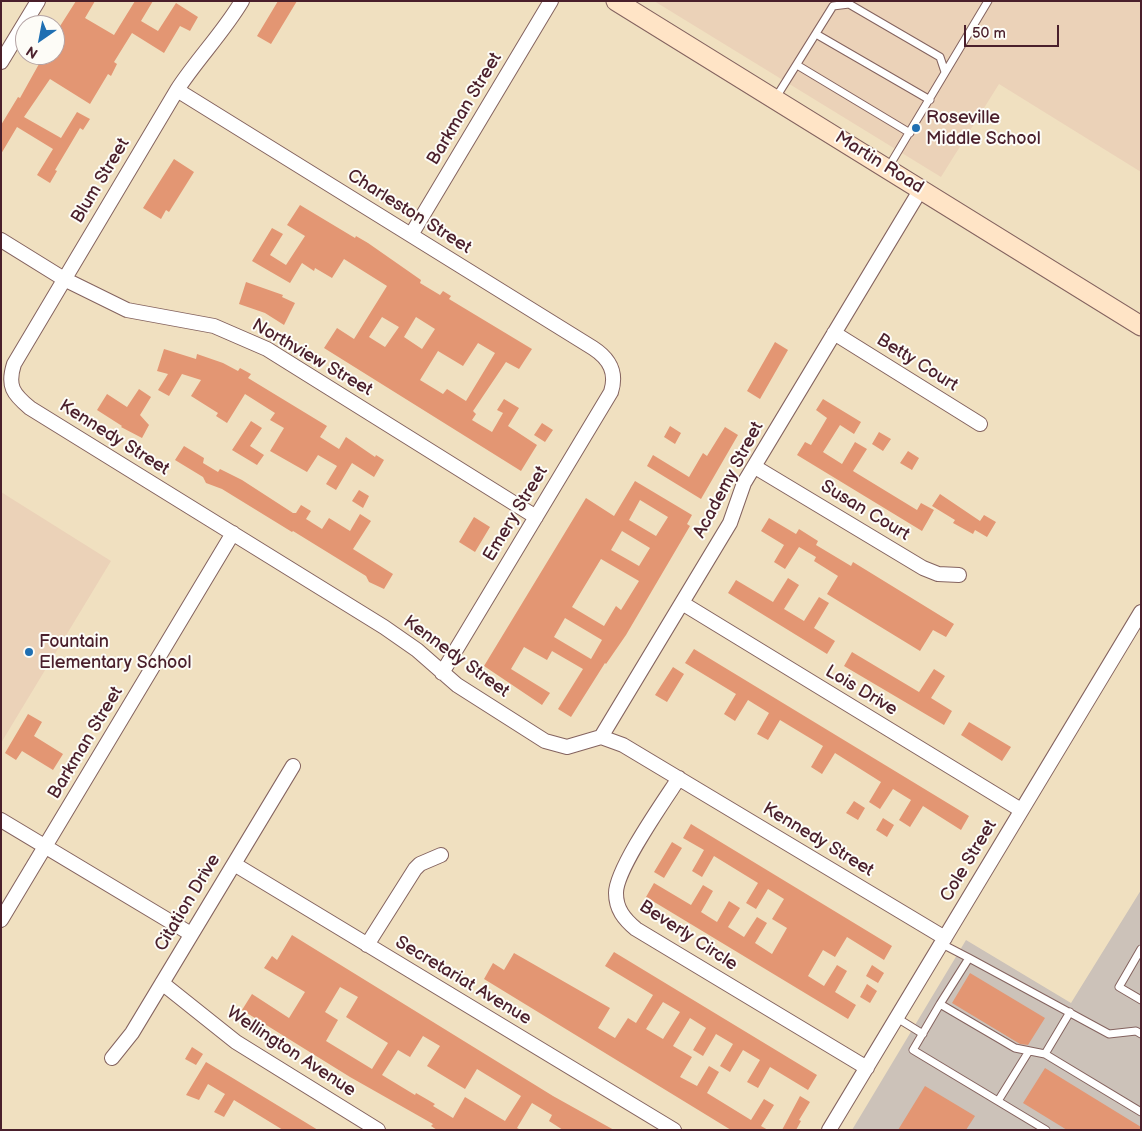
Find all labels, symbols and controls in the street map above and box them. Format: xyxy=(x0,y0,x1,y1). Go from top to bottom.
north arrow xyxy=(15,15,65,65)
scale bar xyxy=(967,15,1062,47)
text: 50 m xyxy=(972,24,1006,43)
text: N xyxy=(23,42,41,62)
street label: Barkman Street xyxy=(423,49,507,169)
place label: Roseville Middle School xyxy=(926,107,1041,150)
marker: Roseville Middle School xyxy=(910,122,922,134)
street label: Martin Road xyxy=(831,127,927,199)
street label: Blum Street xyxy=(67,134,135,228)
street label: Charleston Street xyxy=(343,165,475,259)
street label: Northview Street xyxy=(248,315,376,401)
street label: Betty Court xyxy=(872,329,962,397)
street label: Kennedy Street xyxy=(55,396,173,480)
street label: Academy Street xyxy=(689,418,769,542)
street label: Emery Street xyxy=(479,462,553,566)
street label: Susan Court xyxy=(817,476,913,546)
street label: Kennedy Street xyxy=(399,611,513,703)
place label: Fountain Elementary School xyxy=(39,631,192,674)
marker: Fountain Elementary School xyxy=(23,646,35,658)
street label: Lois Drive xyxy=(821,661,901,721)
street label: Barkman Street xyxy=(44,683,128,803)
street label: Kennedy Street xyxy=(759,798,877,882)
street label: Cole Street xyxy=(936,816,1002,906)
street label: Citation Drive xyxy=(151,851,225,955)
street label: Beverly Circle xyxy=(635,896,741,976)
street label: Secretariat Avenue xyxy=(391,932,535,1030)
street label: Wellington Avenue xyxy=(222,1002,360,1102)

